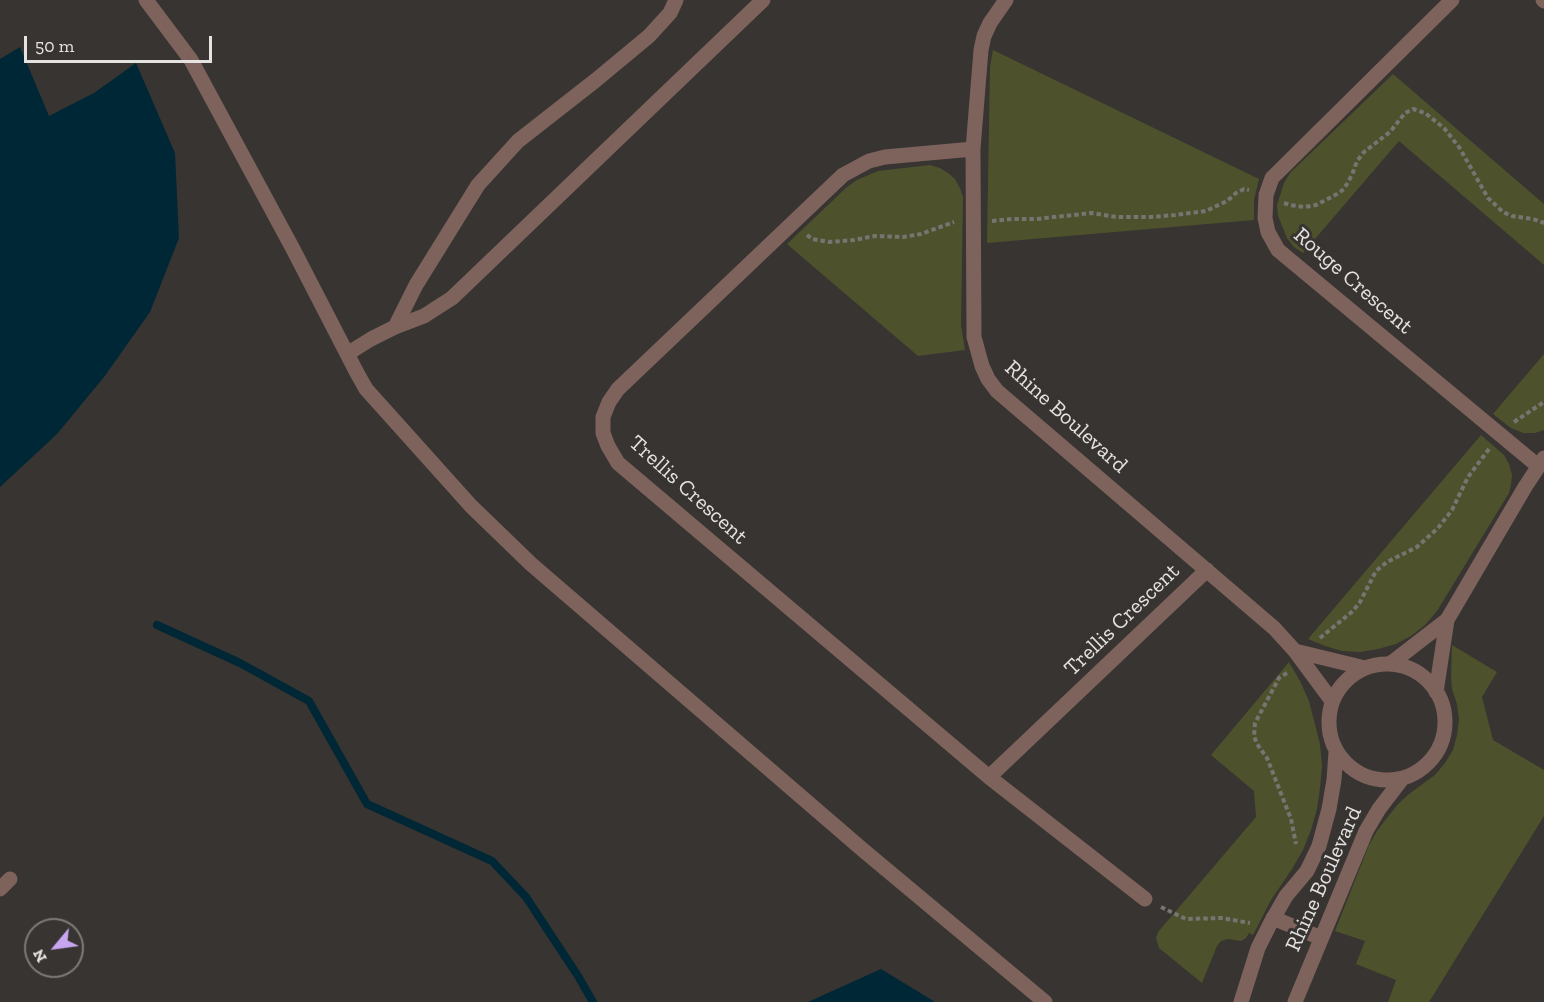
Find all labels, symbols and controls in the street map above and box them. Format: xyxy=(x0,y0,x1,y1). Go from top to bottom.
scale bar xyxy=(27,24,214,62)
text: 50 m xyxy=(35,35,74,57)
street label: Rouge Crescent xyxy=(1288,222,1418,340)
street label: Rhine Boulevard xyxy=(999,355,1133,479)
street label: Trellis Crescent xyxy=(623,430,753,550)
street label: Trellis Crescent xyxy=(1059,558,1185,682)
street label: Rhine Boulevard xyxy=(1280,802,1368,956)
north arrow xyxy=(24,918,84,978)
text: N xyxy=(28,946,51,966)

